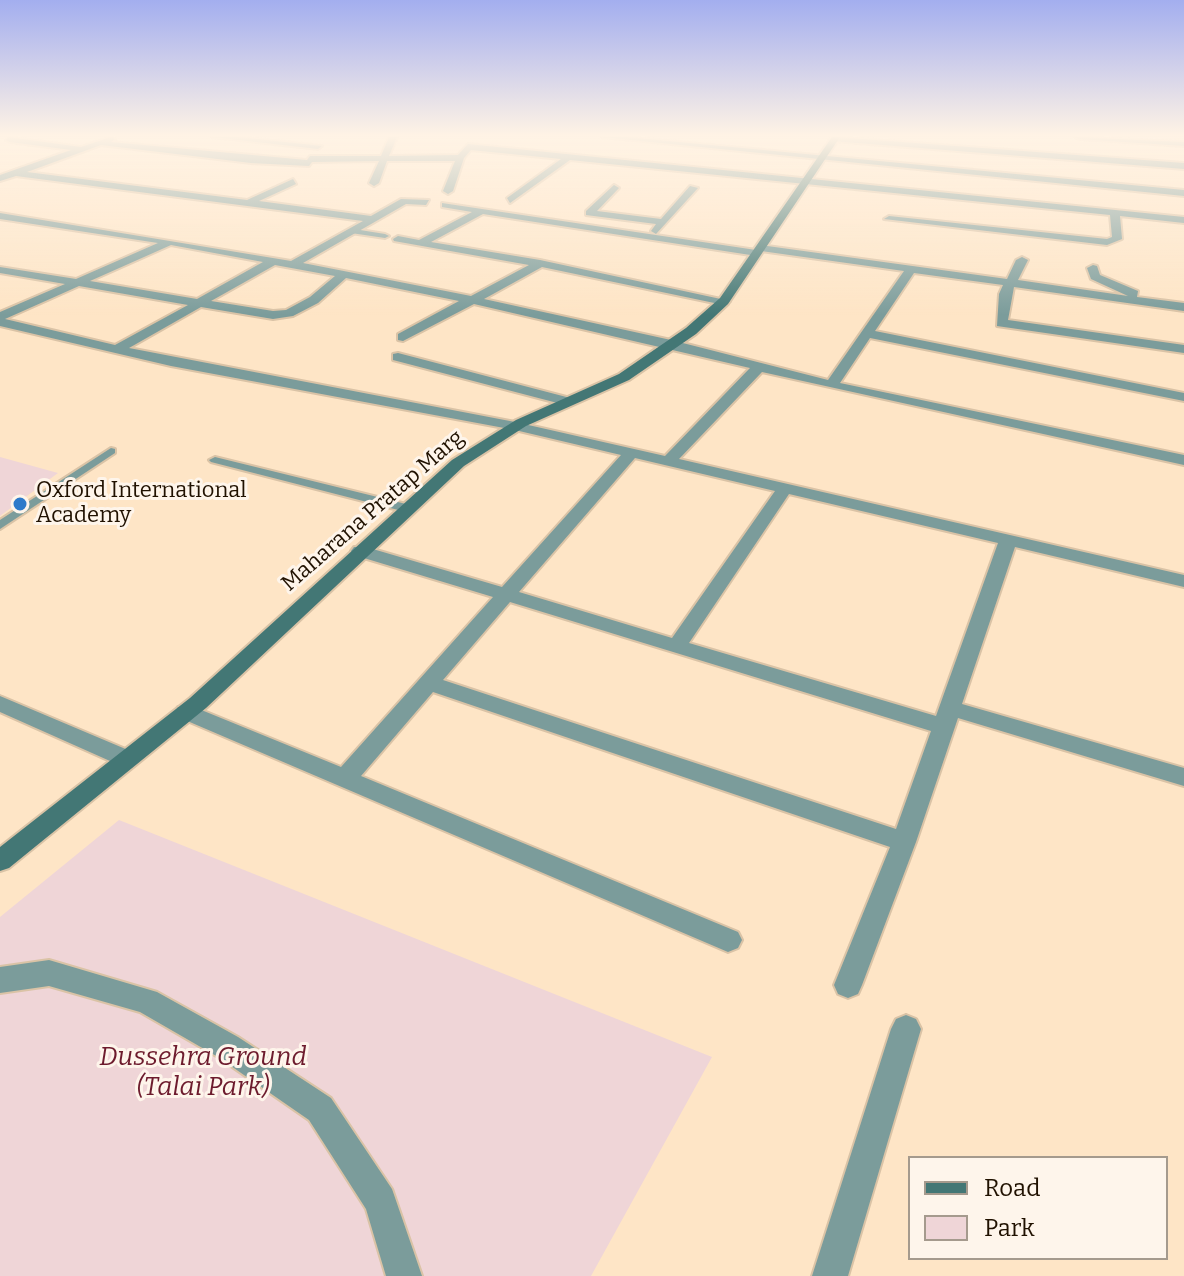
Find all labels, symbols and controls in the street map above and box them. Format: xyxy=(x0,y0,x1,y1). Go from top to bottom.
street label: Maharana Pratap Marg xyxy=(277,425,469,597)
place label: Oxford International Academy xyxy=(36,478,247,530)
marker: Oxford International Academy xyxy=(11,495,29,513)
park label: Dussehra Ground (Talai Park) xyxy=(99,1042,307,1104)
legend xyxy=(908,1156,1168,1260)
text: Road xyxy=(984,1174,1040,1202)
text: Park xyxy=(984,1214,1035,1242)

